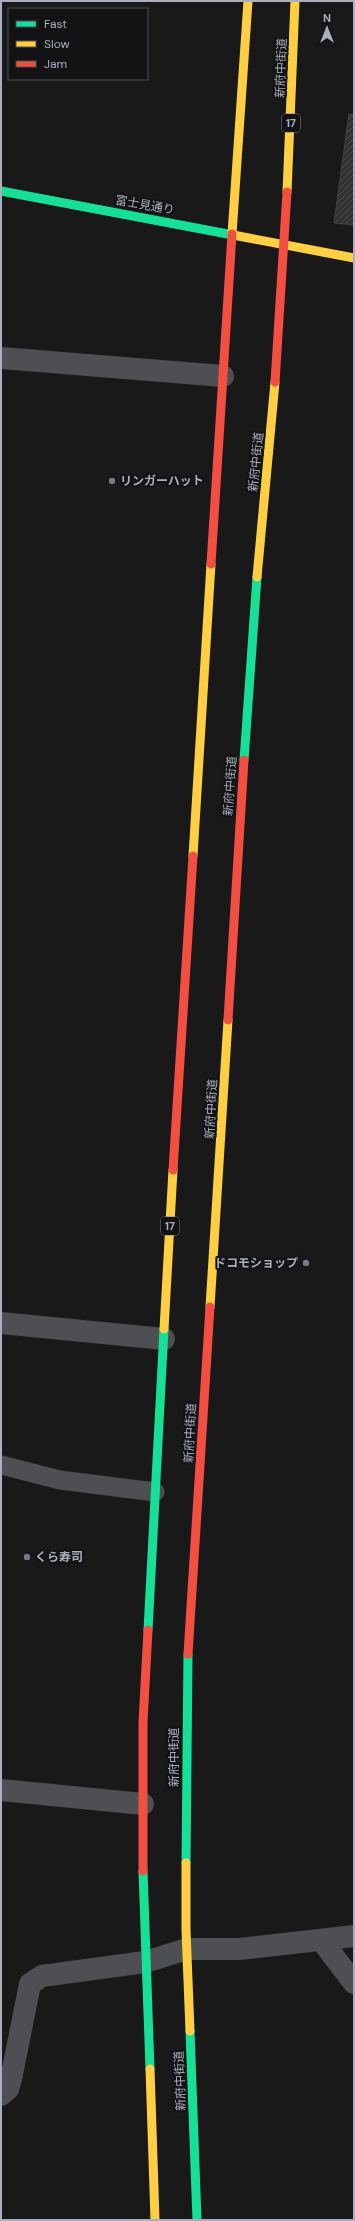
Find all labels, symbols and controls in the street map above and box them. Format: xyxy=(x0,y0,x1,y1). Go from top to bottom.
legend xyxy=(8,8,148,80)
north arrow xyxy=(307,8,347,48)
text: N xyxy=(323,11,331,25)
text: Fast xyxy=(44,16,67,32)
text: Slow xyxy=(44,36,70,52)
street label: 新府中街道 xyxy=(272,38,290,98)
text: Jam xyxy=(44,56,67,72)
road number: 17 xyxy=(282,114,300,132)
street label: 富士見通り xyxy=(114,192,176,218)
street label: 新府中街道 xyxy=(245,431,267,493)
place label: リンガーハット xyxy=(120,473,204,489)
marker: リンガーハット xyxy=(107,476,117,486)
street label: 新府中街道 xyxy=(220,756,240,816)
street label: 新府中街道 xyxy=(201,1079,221,1139)
road number: 17 xyxy=(161,1217,179,1235)
place label: ドコモショップ xyxy=(214,1255,298,1271)
marker: ドコモショップ xyxy=(301,1258,311,1268)
street label: 新府中街道 xyxy=(180,1403,200,1463)
place label: くら寿司 xyxy=(35,1549,83,1565)
marker: くら寿司 xyxy=(22,1552,32,1562)
street label: 新府中街道 xyxy=(166,1727,182,1787)
street label: 新府中街道 xyxy=(171,2051,189,2111)

